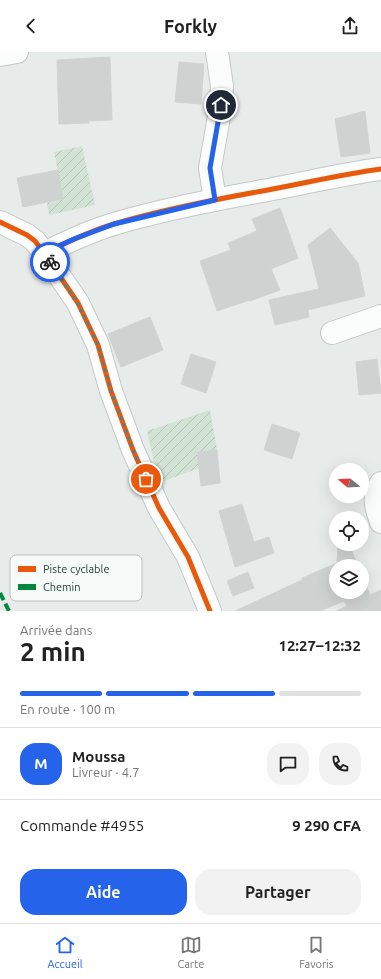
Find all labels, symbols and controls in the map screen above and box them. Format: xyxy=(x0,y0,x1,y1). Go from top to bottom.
icon: back xyxy=(20,15,42,37)
icon: share xyxy=(339,15,361,37)
text: Forkly xyxy=(164,16,217,36)
pin xyxy=(204,88,238,122)
icon: home xyxy=(210,94,232,116)
courier xyxy=(30,242,70,282)
icon: bike xyxy=(39,251,61,273)
pin xyxy=(129,462,163,496)
north arrow xyxy=(329,463,369,503)
map controls xyxy=(329,463,369,599)
icon: bag xyxy=(135,468,157,490)
button: locate xyxy=(329,511,369,551)
legend xyxy=(10,555,142,601)
button: layers xyxy=(329,559,369,599)
text: Piste cyclable xyxy=(43,563,110,575)
text: Chemin xyxy=(43,581,81,593)
text: Arrivée dans xyxy=(20,623,92,637)
text: 2 min xyxy=(20,637,86,666)
text: 12:27–12:32 xyxy=(278,637,361,654)
text: En route · 100 m xyxy=(20,702,115,716)
button: chat xyxy=(267,743,309,785)
button: phone xyxy=(319,743,361,785)
text: Moussa xyxy=(72,748,125,765)
text: M xyxy=(34,755,48,772)
text: Livreur · 4.7 xyxy=(72,765,140,779)
text: Commande #4955 xyxy=(20,817,144,834)
text: 9 290 CFA xyxy=(292,817,361,834)
button: Aide xyxy=(20,869,187,915)
button: Partager xyxy=(195,869,361,915)
tab: Accueil xyxy=(47,934,83,970)
tab: Carte xyxy=(177,934,204,970)
tab: Favoris xyxy=(299,934,334,970)

